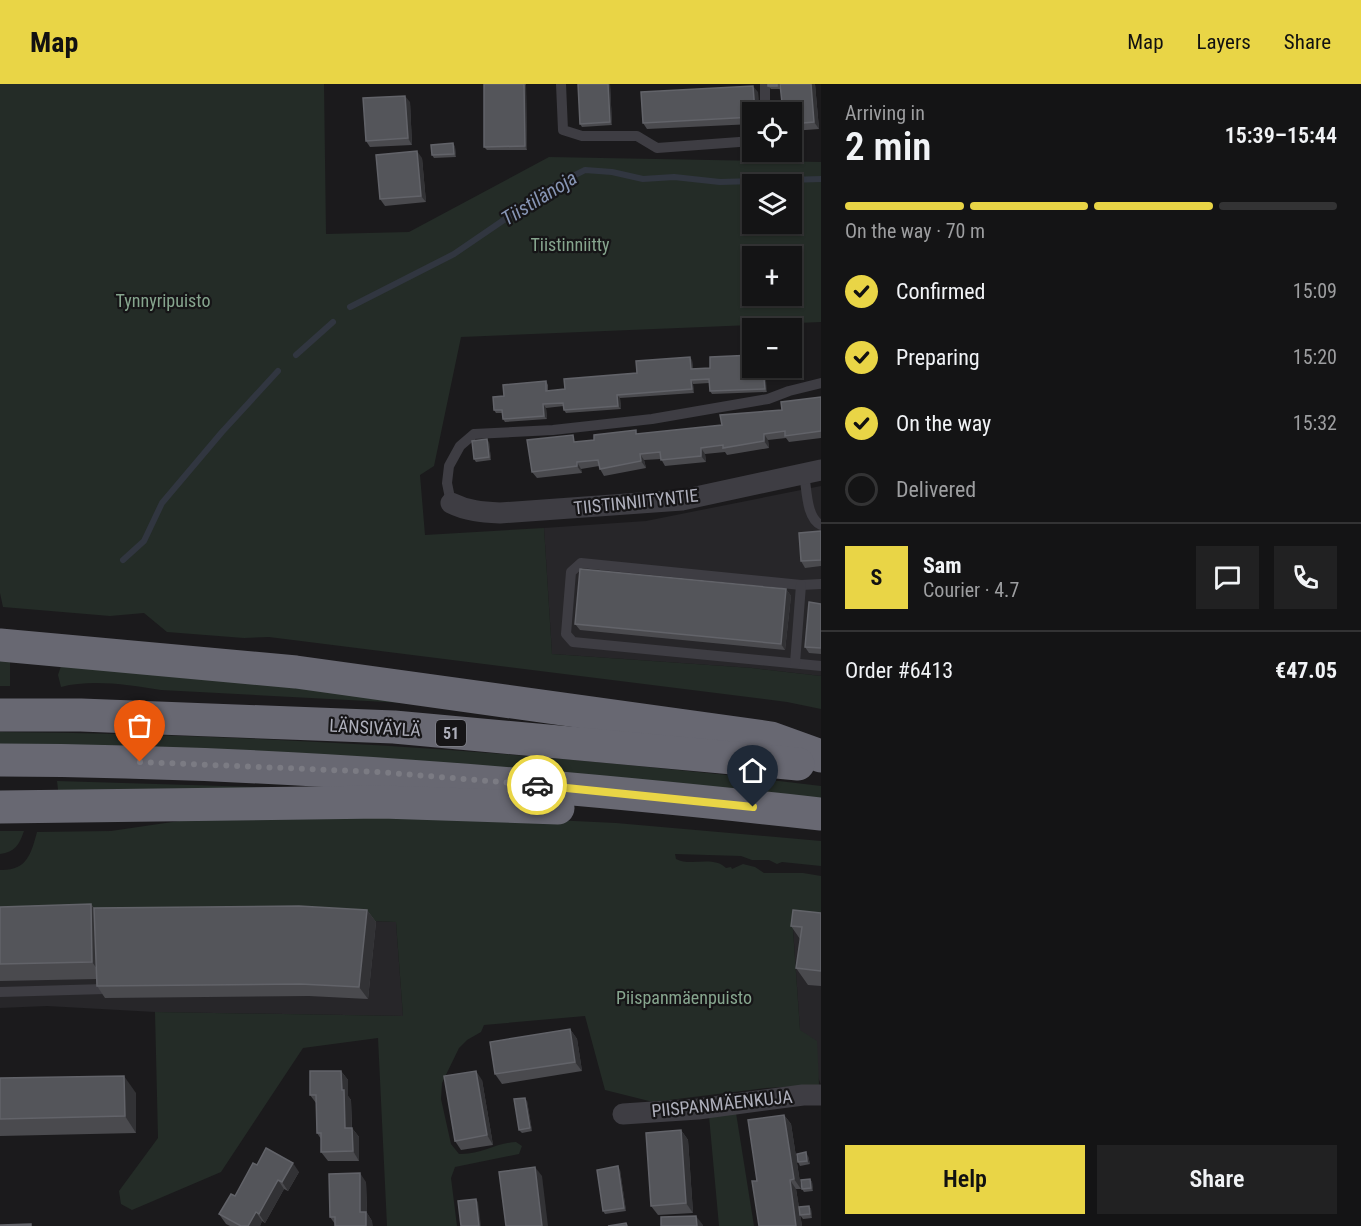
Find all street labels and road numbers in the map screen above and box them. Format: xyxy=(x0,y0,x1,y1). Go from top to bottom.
street label: TIISTINNIITYNTIE xyxy=(573,485,699,518)
street label: LÄNSIVÄYLÄ xyxy=(329,715,422,740)
road number: 51 xyxy=(436,720,466,746)
street label: PIISPANMÄENKUJA xyxy=(650,1086,794,1121)

